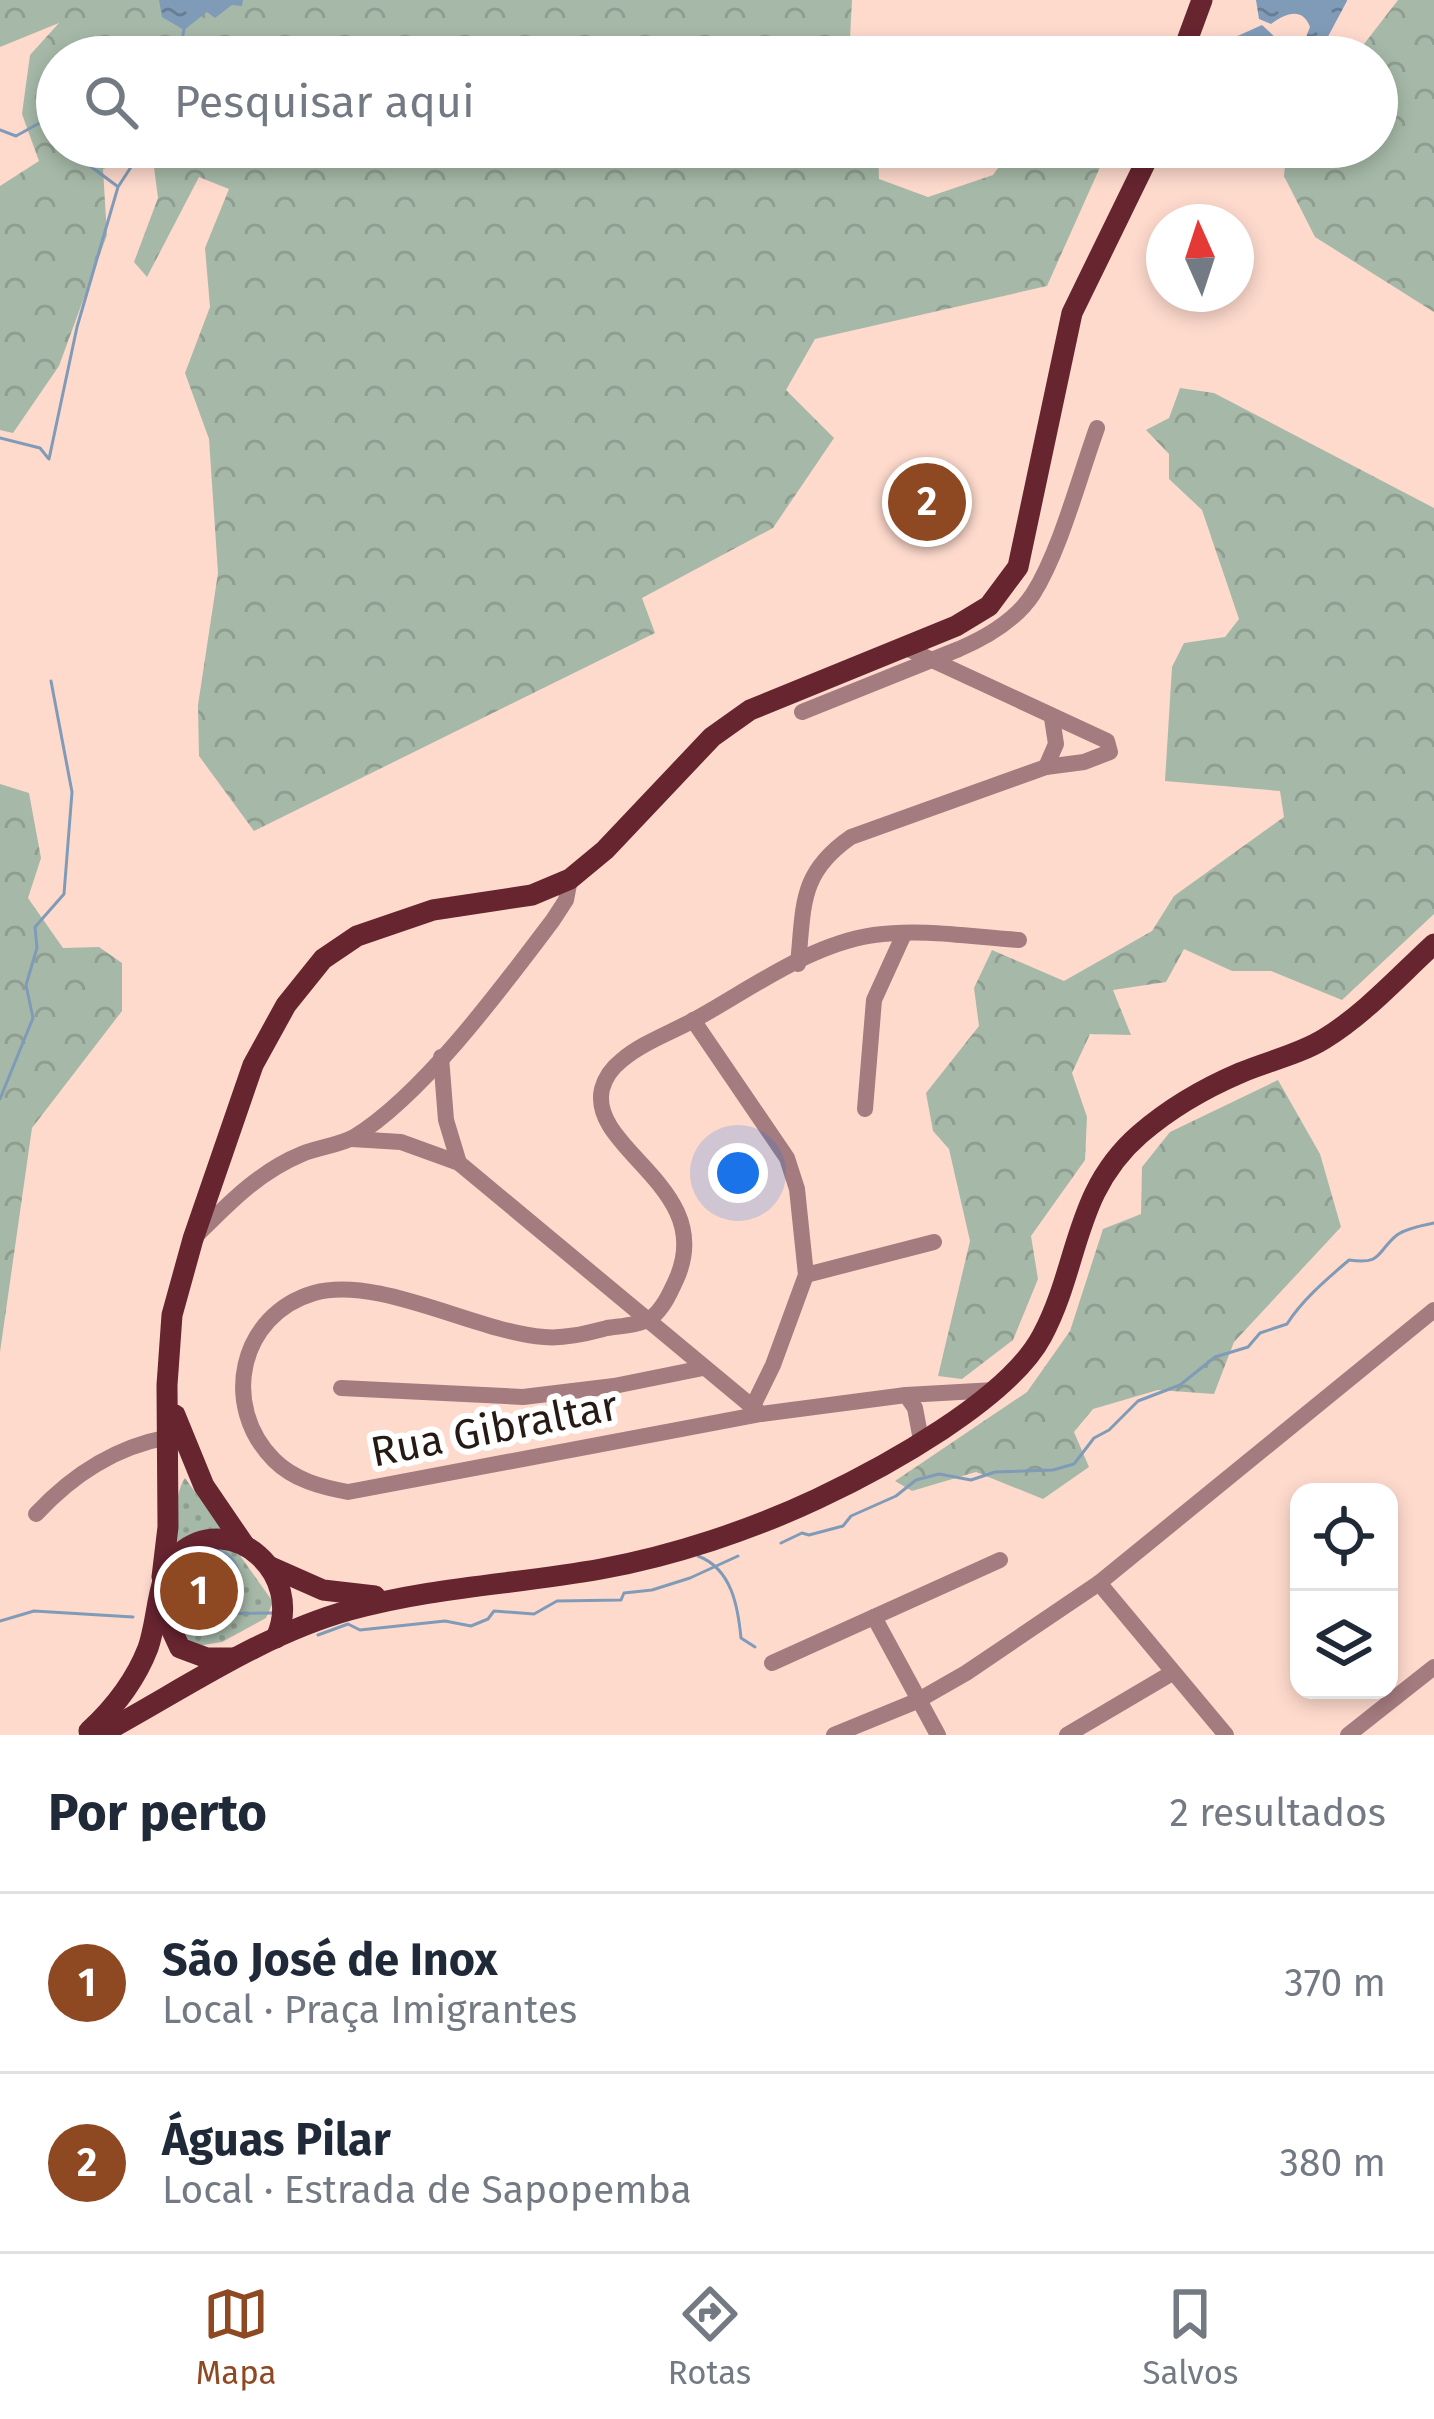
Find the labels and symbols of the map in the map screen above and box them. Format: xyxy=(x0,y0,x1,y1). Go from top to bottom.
north arrow xyxy=(1146,204,1254,312)
pin: 2 xyxy=(888,457,966,547)
your location xyxy=(708,1143,768,1203)
street label: Rua Gibraltar xyxy=(366,1381,622,1477)
pin: 1 xyxy=(160,1546,238,1636)

